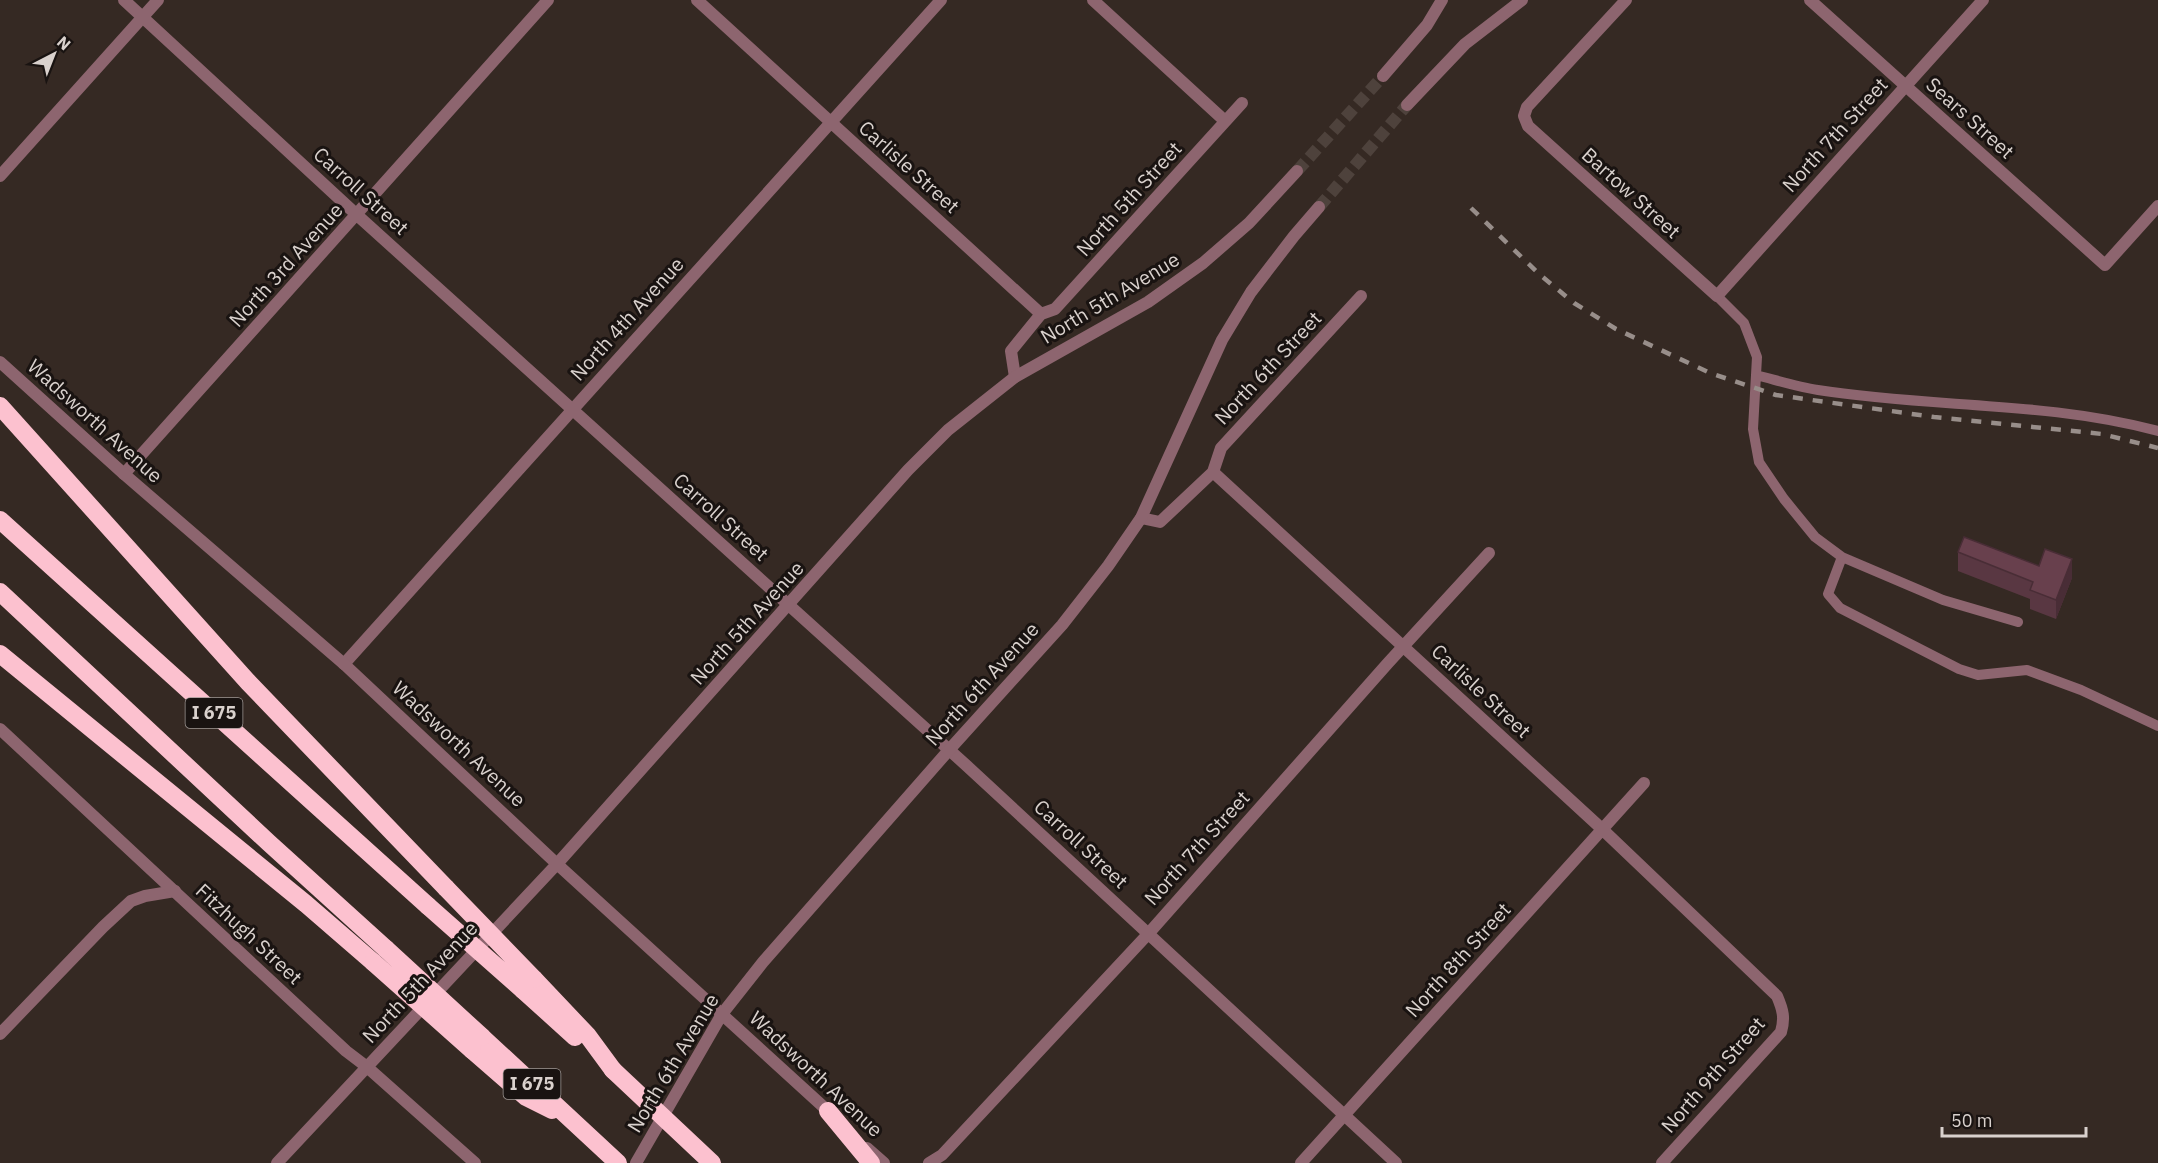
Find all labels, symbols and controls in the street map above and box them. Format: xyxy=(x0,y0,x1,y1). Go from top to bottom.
north arrow xyxy=(24,24,84,84)
text: N xyxy=(53,32,75,54)
street label: North 7th Street xyxy=(1776,71,1893,198)
street label: Sears Street xyxy=(1920,71,2020,164)
street label: Carlisle Street xyxy=(853,114,965,219)
street label: North 5th Street xyxy=(1070,135,1187,262)
street label: Carroll Street xyxy=(308,141,415,241)
street label: Bartow Street xyxy=(1576,141,1686,244)
street label: North 3rd Avenue xyxy=(223,197,349,332)
street label: North 5th Avenue xyxy=(1035,245,1184,350)
street label: North 4th Avenue xyxy=(564,251,689,386)
street label: North 6th Street xyxy=(1208,305,1327,430)
street label: Wadsworth Avenue xyxy=(22,353,169,489)
street label: Carroll Street xyxy=(668,467,775,567)
street label: North 5th Avenue xyxy=(684,555,809,690)
street label: North 6th Avenue xyxy=(919,616,1044,751)
street label: Carlisle Street xyxy=(1426,638,1537,744)
street label: Wadsworth Avenue xyxy=(387,675,532,813)
road number: I 675 xyxy=(186,698,242,728)
street label: North 7th Street xyxy=(1138,784,1255,911)
street label: Carroll Street xyxy=(1029,793,1134,894)
street label: Fitzhugh Street xyxy=(190,877,309,990)
street label: North 8th Street xyxy=(1399,896,1516,1023)
street label: North 5th Avenue xyxy=(356,915,483,1049)
street label: North 6th Avenue xyxy=(620,988,725,1137)
street label: Wadsworth Avenue xyxy=(744,1005,889,1143)
street label: North 9th Street xyxy=(1655,1011,1771,1139)
road number: I 675 xyxy=(504,1069,560,1099)
scale bar xyxy=(1942,1100,2086,1138)
text: 50 m xyxy=(1951,1109,1993,1132)

